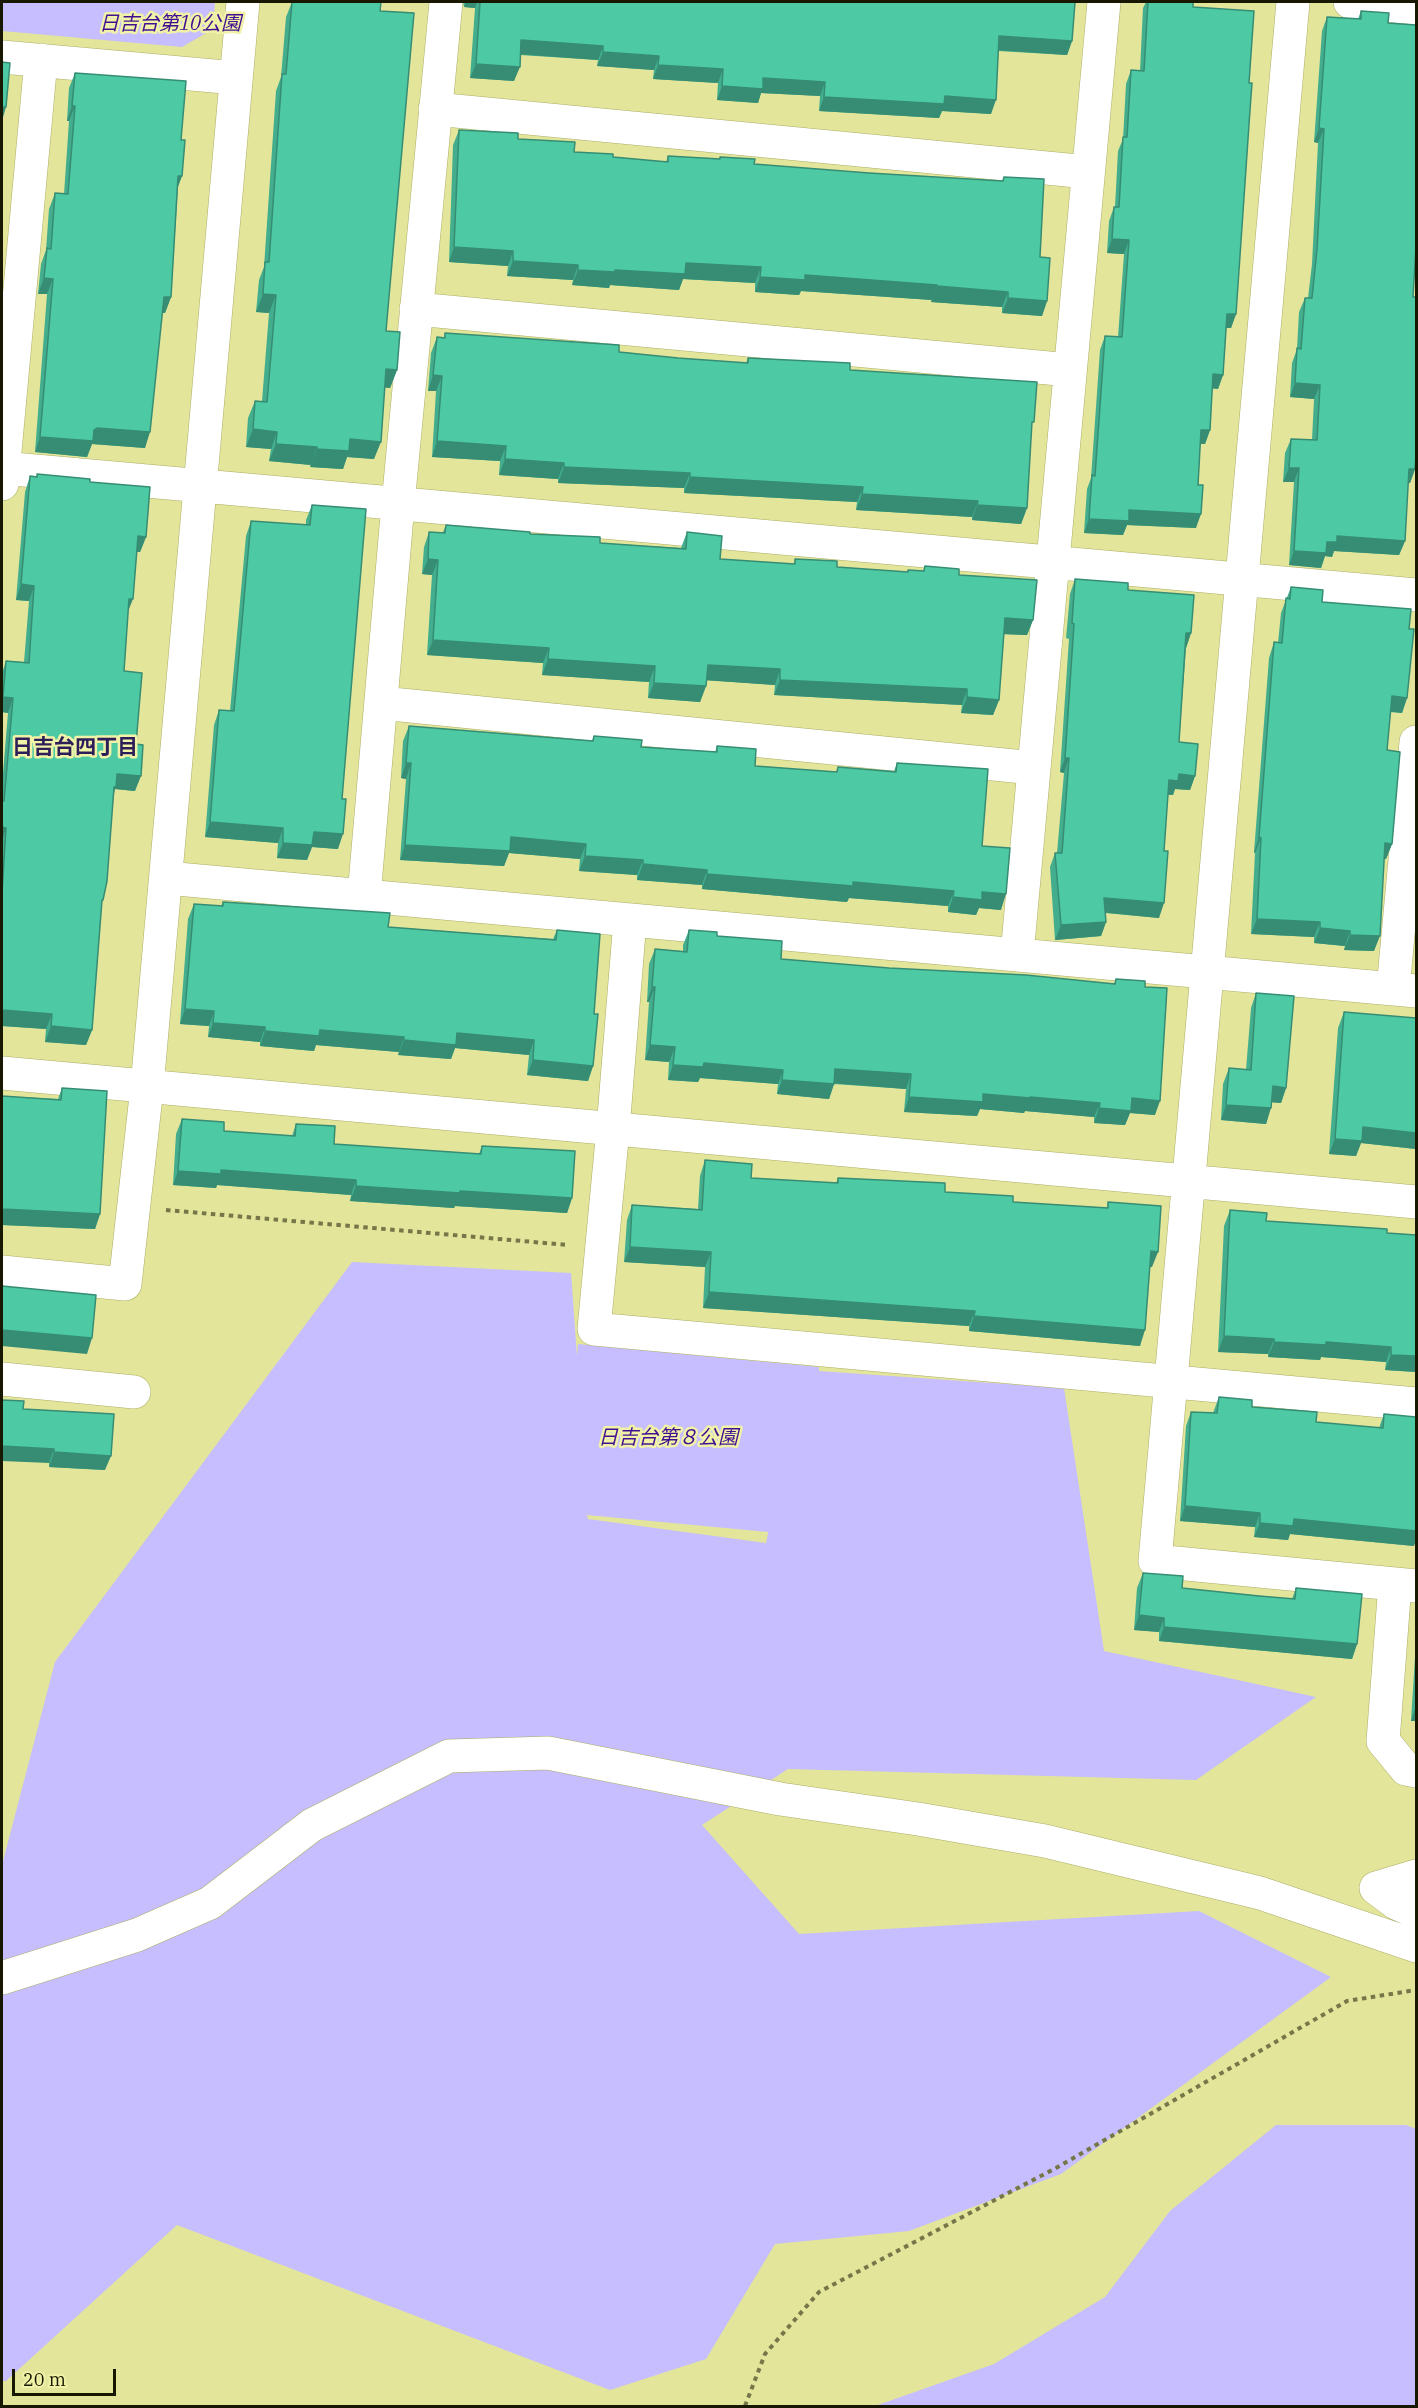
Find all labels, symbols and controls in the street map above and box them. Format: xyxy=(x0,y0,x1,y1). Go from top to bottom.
park label: 日吉台第10公園 xyxy=(99,12,241,36)
district label: 日吉台四丁目 xyxy=(12,735,138,761)
park label: 日吉台第８公園 xyxy=(598,1426,738,1450)
scale bar xyxy=(15,2357,118,2395)
text: 20 m xyxy=(23,2368,66,2391)

